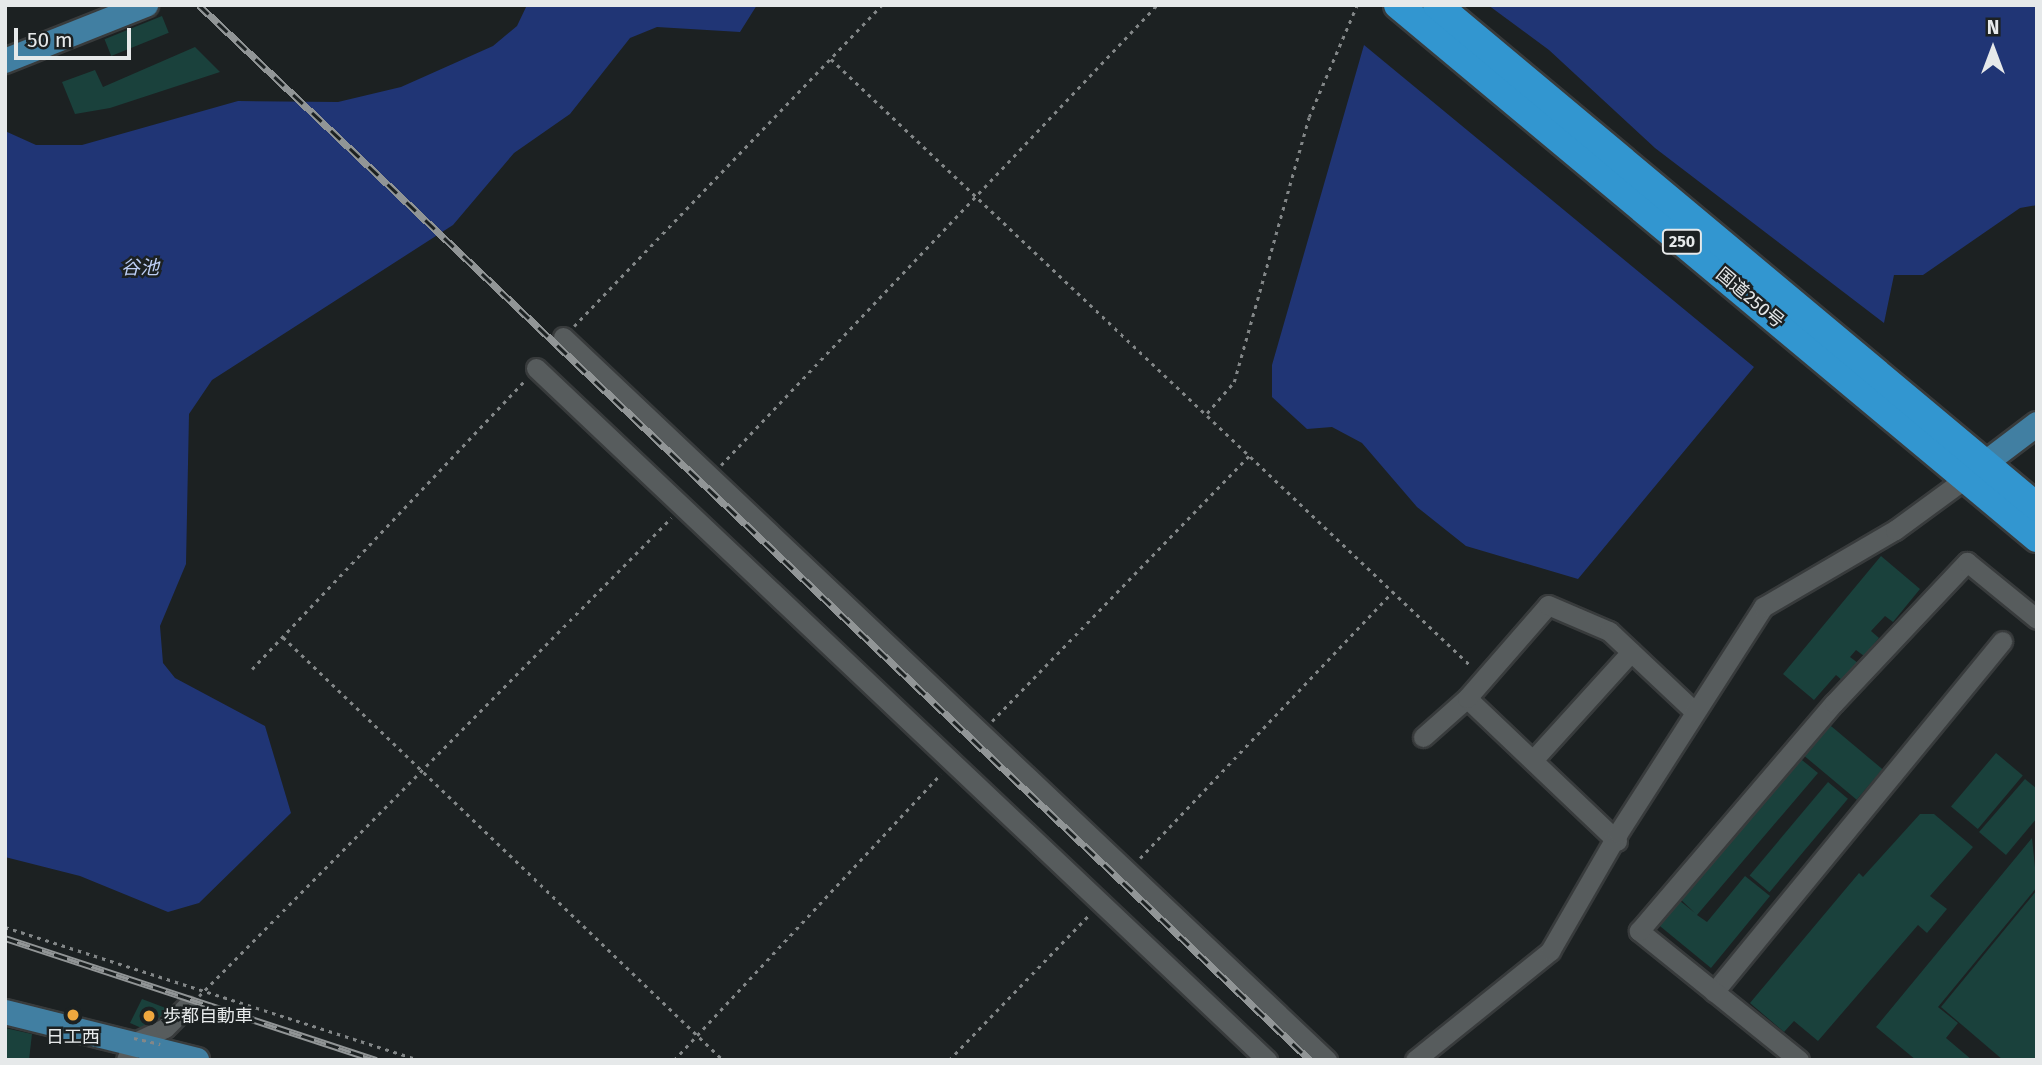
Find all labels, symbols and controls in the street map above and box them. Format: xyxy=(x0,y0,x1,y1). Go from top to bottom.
scale bar xyxy=(18,14,135,58)
north arrow xyxy=(1958,14,2028,84)
text: N xyxy=(1987,16,1999,39)
text: 50 m xyxy=(27,27,73,53)
road number: 250 xyxy=(1661,230,1703,254)
water label: 谷池 xyxy=(121,257,159,279)
street label: 国道250号 xyxy=(1712,263,1788,333)
place label: 歩都自動車 xyxy=(163,1005,253,1027)
marker: 日工西 xyxy=(65,1007,81,1023)
marker: 歩都自動車 xyxy=(141,1008,157,1024)
place label: 日工西 xyxy=(46,1026,100,1048)

